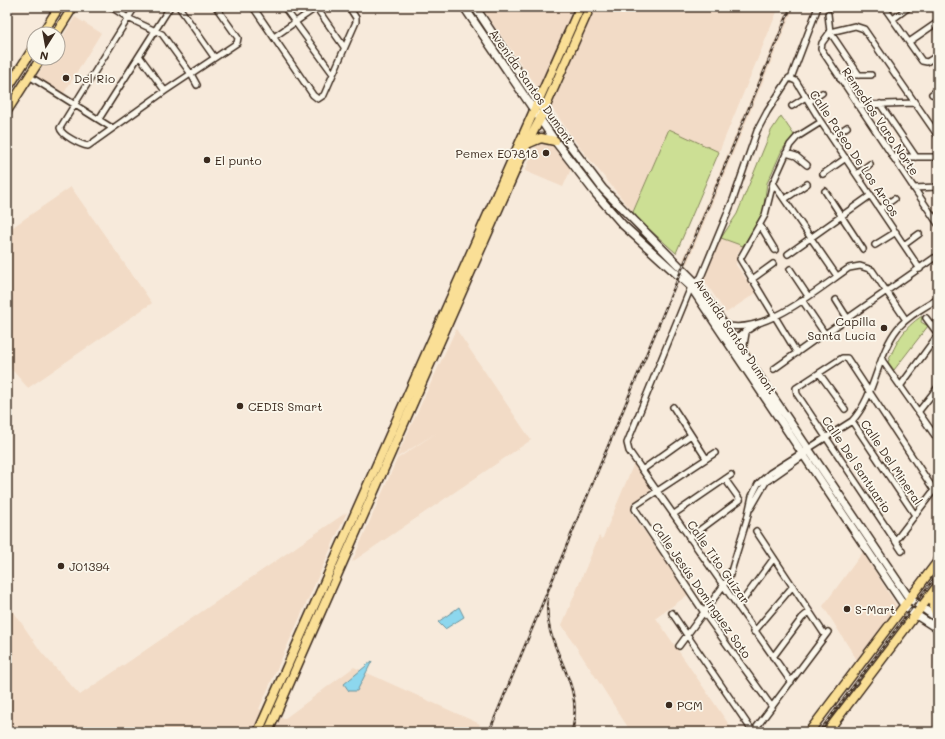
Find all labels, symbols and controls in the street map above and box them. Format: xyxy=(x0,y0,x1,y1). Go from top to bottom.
north arrow xyxy=(26,26,66,66)
street label: Avenida Santos Dumont xyxy=(486,26,578,146)
text: N xyxy=(38,48,50,64)
street label: Remedios Varo Norte xyxy=(839,64,923,178)
place label: Del Rio xyxy=(74,70,115,86)
marker: Del Rio xyxy=(61,73,71,83)
street label: Calle Paseo De Los Arcos xyxy=(807,87,903,219)
place label: Pemex E07818 xyxy=(455,145,538,161)
marker: Pemex E07818 xyxy=(541,148,551,158)
place label: El punto xyxy=(215,152,262,168)
marker: El punto xyxy=(202,155,212,165)
street label: Avenida Santos Dumont xyxy=(691,275,781,397)
place label: Capilla Santa Lucia xyxy=(807,313,876,343)
marker: Capilla Santa Lucia xyxy=(879,323,889,333)
place label: CEDIS Smart xyxy=(248,398,323,414)
marker: CEDIS Smart xyxy=(235,401,245,411)
street label: Calle Del Santuario xyxy=(819,413,895,515)
street label: Calle Del Mineral xyxy=(857,416,927,508)
street label: Calle Tito Guízar xyxy=(684,517,754,607)
street label: Calle Jesús Domínguez Soto xyxy=(649,519,755,661)
place label: J01394 xyxy=(69,558,110,574)
marker: J01394 xyxy=(56,561,66,571)
place label: S-Mart xyxy=(855,601,895,617)
marker: S-Mart xyxy=(842,604,852,614)
place label: PCM xyxy=(677,697,702,713)
marker: PCM xyxy=(664,700,674,710)

